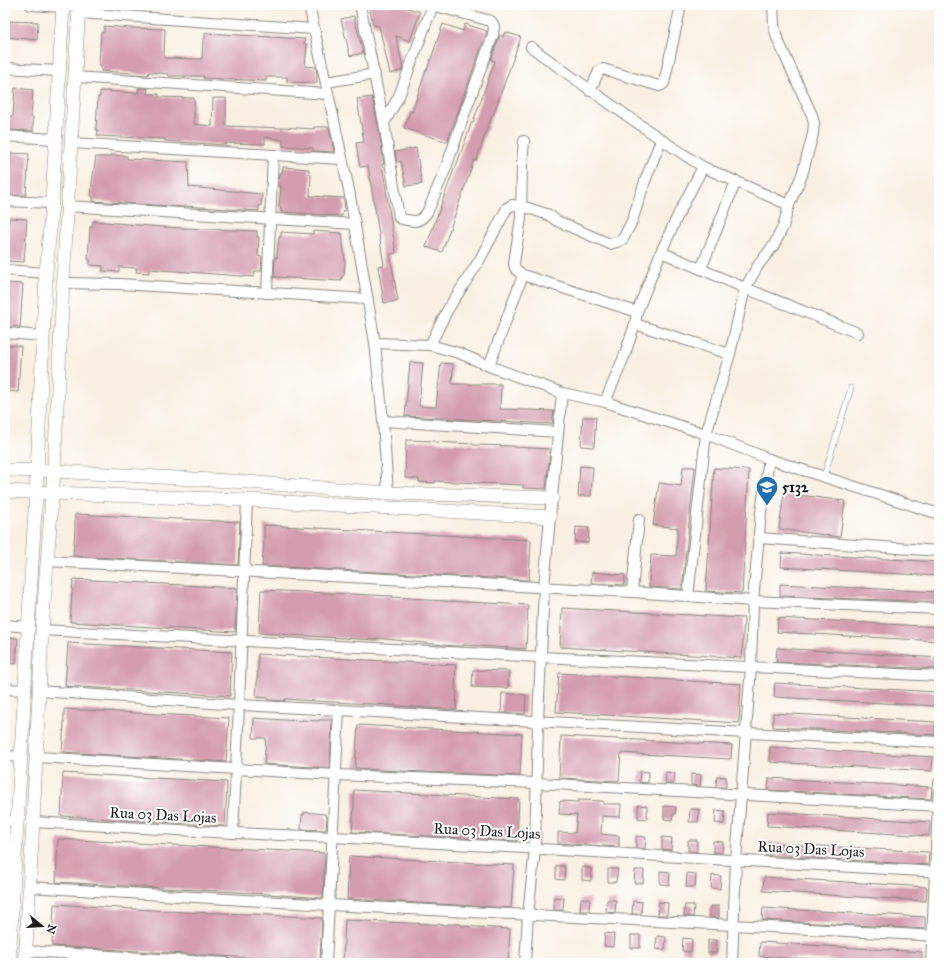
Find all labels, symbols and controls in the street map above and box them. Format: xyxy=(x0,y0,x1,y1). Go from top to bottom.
school or university icon: 5132 xyxy=(754,474,780,507)
place label: 5132 xyxy=(782,478,809,497)
street label: Rua 03 Das Lojas xyxy=(109,803,217,827)
street label: Rua 03 Das Lojas xyxy=(433,819,541,843)
street label: Rua 03 Das Lojas xyxy=(757,837,865,861)
north arrow xyxy=(22,906,62,946)
text: N xyxy=(43,922,59,936)

